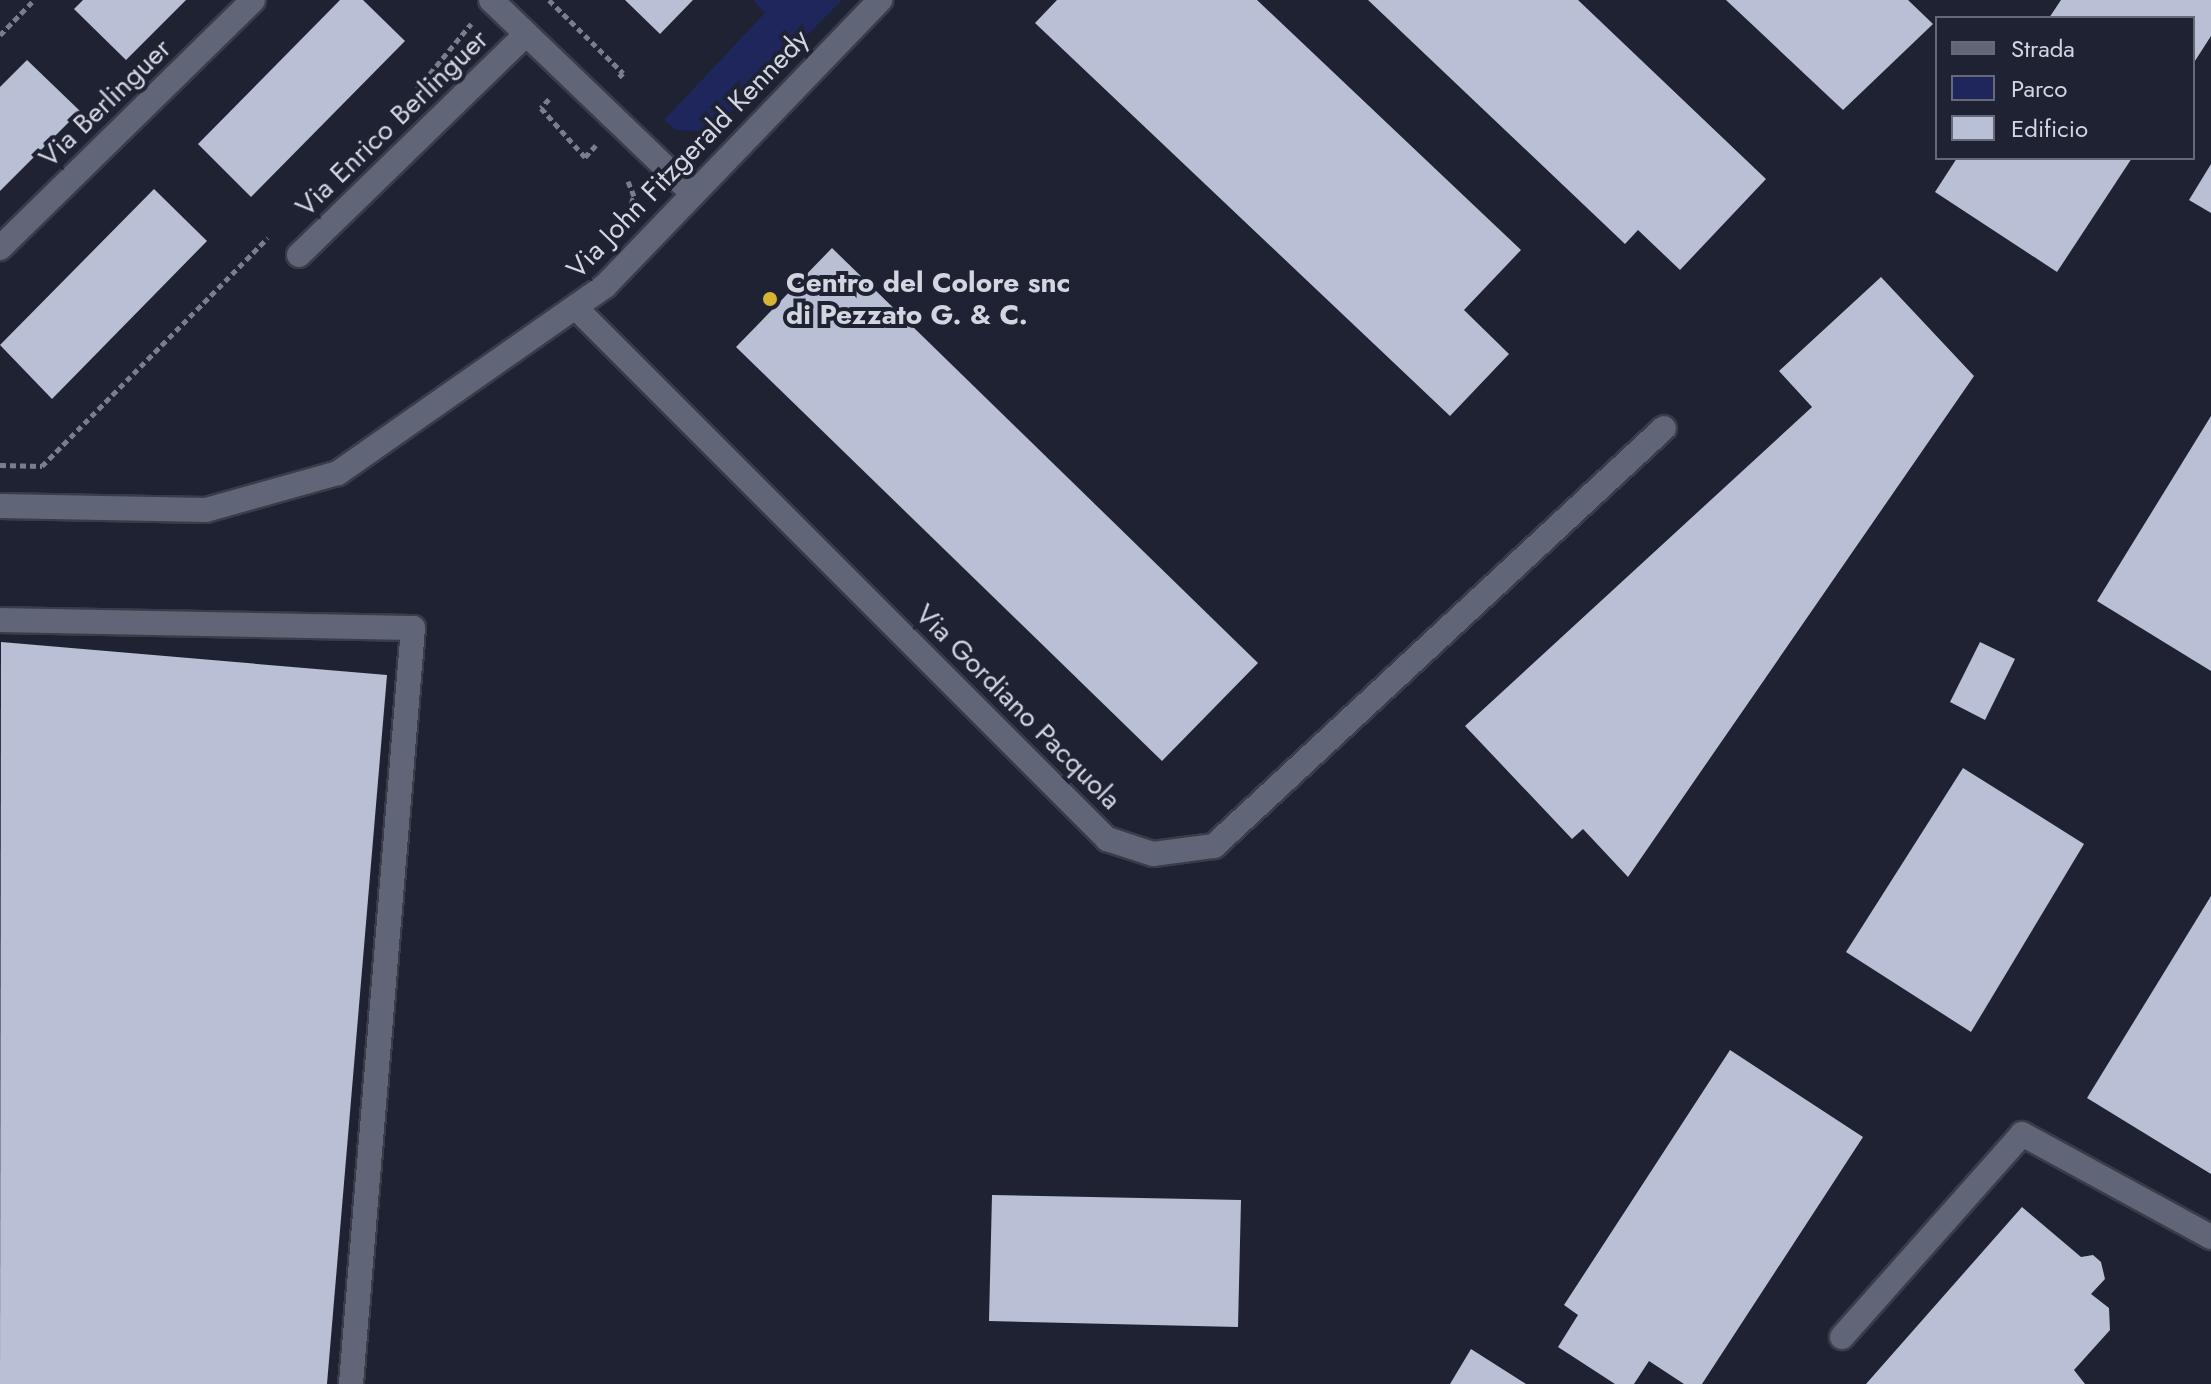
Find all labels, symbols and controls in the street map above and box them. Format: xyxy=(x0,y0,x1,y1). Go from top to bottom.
legend xyxy=(1935,16,2195,160)
street label: Via John Fitzgerald Kennedy xyxy=(560,22,816,286)
street label: Via Enrico Berlinguer xyxy=(289,23,495,223)
text: Strada xyxy=(2011,31,2075,66)
street label: Via Berlinguer xyxy=(32,32,178,174)
text: Parco xyxy=(2011,71,2067,106)
text: Edificio xyxy=(2011,111,2088,146)
place label: Centro del Colore snc di Pezzato G. & C. xyxy=(786,266,1070,332)
marker: Centro del Colore snc di Pezzato G. & C. xyxy=(761,290,779,308)
street label: Via Gordiano Pacquola xyxy=(908,597,1128,817)

